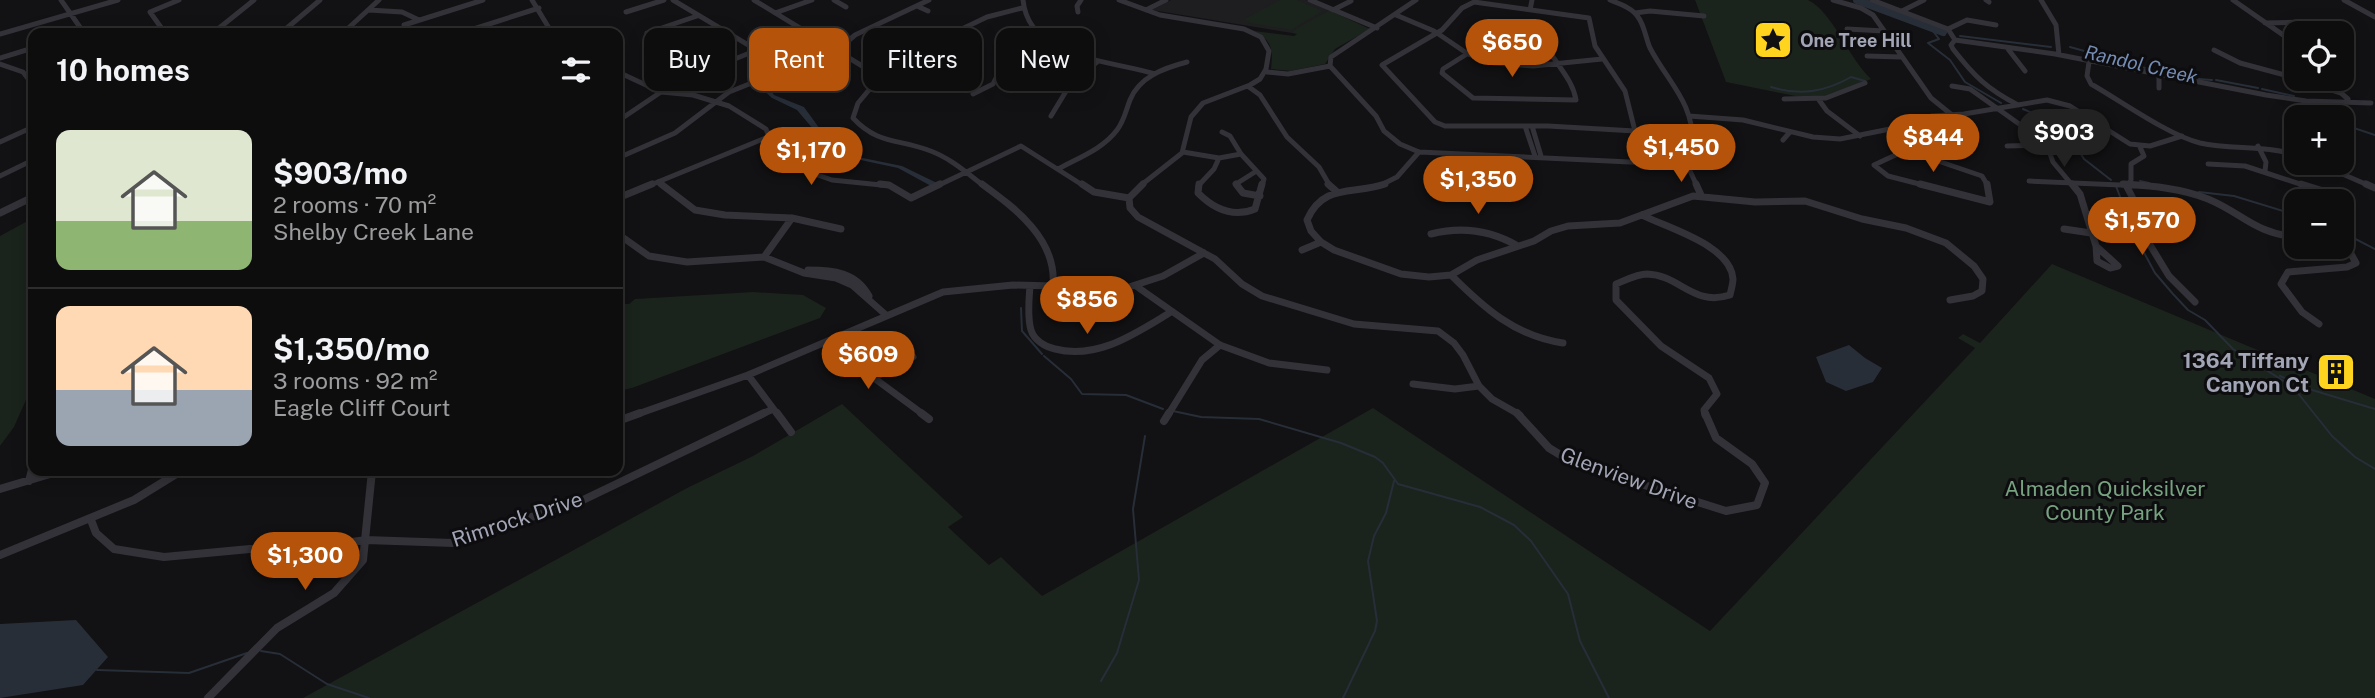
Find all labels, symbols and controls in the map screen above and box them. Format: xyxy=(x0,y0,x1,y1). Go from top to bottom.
place icon: One Tree Hill xyxy=(1752,19,1794,61)
pin: $650 xyxy=(1471,20,1553,79)
map controls xyxy=(2284,21,2354,259)
button: locate xyxy=(2284,21,2354,91)
chip: Buy xyxy=(644,28,735,91)
chip: Rent xyxy=(749,28,849,91)
chip: Filters xyxy=(863,28,982,91)
chip: New xyxy=(996,28,1094,91)
text: $650 xyxy=(1481,28,1543,55)
place label: One Tree Hill xyxy=(1800,30,1912,51)
water label: Randol Creek xyxy=(2082,40,2200,88)
icon: filters xyxy=(557,51,595,89)
text: 10 homes xyxy=(56,52,190,88)
button: + xyxy=(2284,105,2354,175)
pin: $903 xyxy=(2023,110,2105,169)
pin: $844 xyxy=(1892,114,1974,174)
text: $903 xyxy=(2034,118,2094,145)
text: $844 xyxy=(1902,123,1964,150)
pin: $1,450 xyxy=(1624,124,1738,184)
pin: $1,170 xyxy=(754,128,868,187)
text: $1,450 xyxy=(1643,133,1719,160)
text: $1,170 xyxy=(776,136,846,163)
text: $903/mo xyxy=(273,155,408,191)
pin: $1,350 xyxy=(1421,156,1535,216)
icon: home xyxy=(112,158,196,242)
text: $1,350 xyxy=(1439,165,1517,192)
button: − xyxy=(2284,189,2354,259)
text: 2 rooms · 70 m² xyxy=(273,191,436,218)
pin: $1,570 xyxy=(2085,198,2199,257)
text: $1,570 xyxy=(2104,206,2180,233)
text: Shelby Creek Lane xyxy=(273,218,474,245)
pin: $856 xyxy=(1046,276,1128,336)
text: $856 xyxy=(1056,285,1118,312)
text: $1,350/mo xyxy=(273,331,430,367)
pin: $609 xyxy=(827,332,909,391)
icon: home xyxy=(112,334,196,418)
text: $609 xyxy=(838,340,898,367)
place label: 1364 Tiffany Canyon Ct xyxy=(2183,348,2309,397)
building icon: 1364 Tiffany Canyon Ct xyxy=(2315,351,2357,393)
text: 3 rooms · 92 m² xyxy=(273,367,438,394)
text: Eagle Cliff Court xyxy=(273,394,451,421)
street label: Glenview Drive xyxy=(1557,442,1701,514)
park label: Almaden Quicksilver County Park xyxy=(2005,476,2205,525)
street label: Rimrock Drive xyxy=(449,486,585,552)
pin: $1,300 xyxy=(248,532,362,592)
text: $1,300 xyxy=(267,541,343,568)

